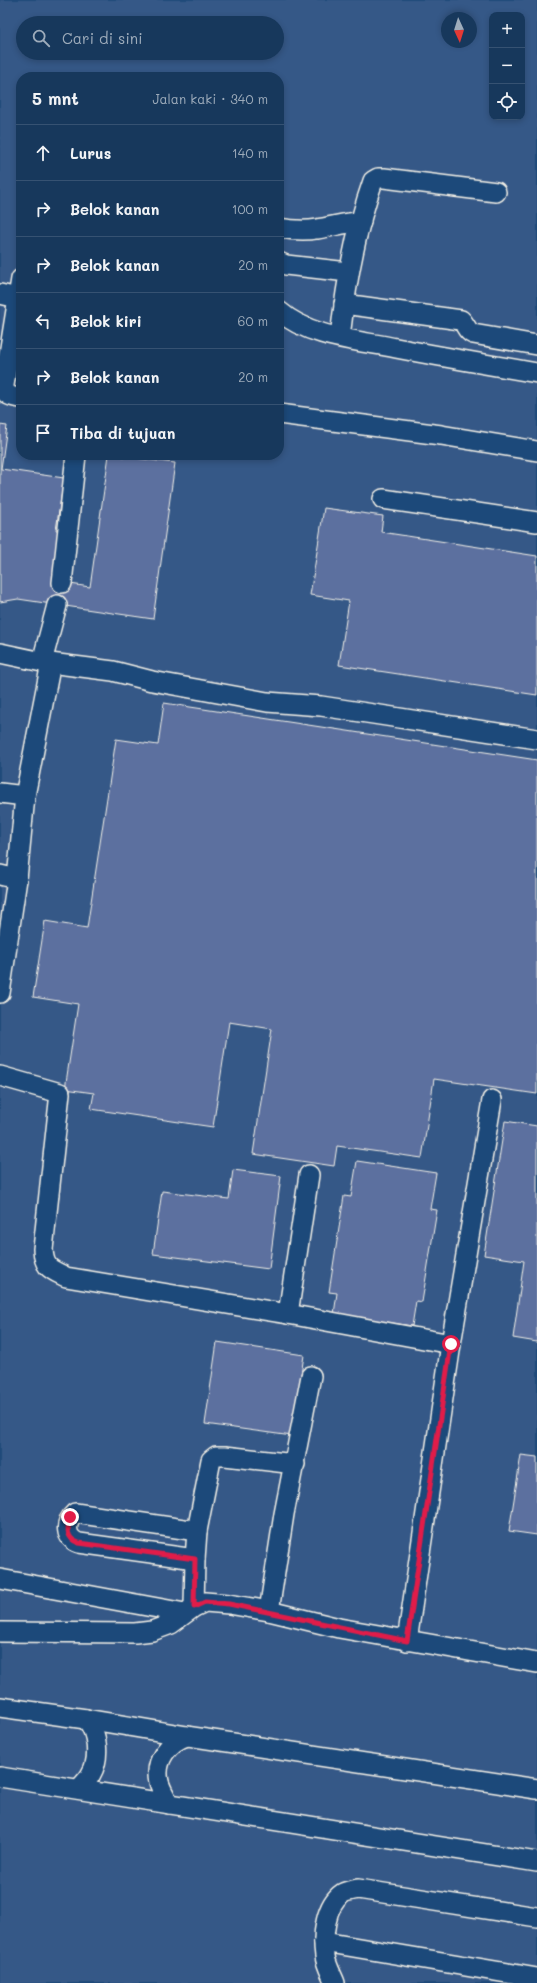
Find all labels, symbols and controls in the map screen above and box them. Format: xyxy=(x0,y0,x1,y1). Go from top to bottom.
north arrow xyxy=(441,12,477,48)
map controls xyxy=(489,12,525,120)
button: + xyxy=(489,12,525,48)
search box xyxy=(16,16,284,60)
icon: search xyxy=(30,27,52,49)
text: Cari di sini xyxy=(62,28,143,48)
button: − xyxy=(489,48,525,84)
button: locate xyxy=(489,84,525,120)
text: 5 mnt xyxy=(32,87,79,109)
text: Jalan kaki · 340 m xyxy=(152,90,268,107)
icon: ahead xyxy=(32,142,54,164)
text: Lurus xyxy=(70,143,111,163)
text: 140 m xyxy=(232,144,268,161)
icon: right xyxy=(32,198,54,220)
text: Belok kanan xyxy=(70,199,159,219)
text: 100 m xyxy=(232,200,268,217)
icon: right xyxy=(32,254,54,276)
text: Belok kanan xyxy=(70,255,159,275)
text: 20 m xyxy=(238,256,268,273)
icon: left xyxy=(32,310,54,332)
text: Belok kiri xyxy=(70,311,142,331)
text: 60 m xyxy=(238,312,268,329)
icon: right xyxy=(32,366,54,388)
text: Belok kanan xyxy=(70,367,159,387)
text: 20 m xyxy=(238,368,268,385)
icon: arrive xyxy=(32,422,54,444)
text: Tiba di tujuan xyxy=(70,423,175,443)
route start xyxy=(442,1335,460,1353)
route end xyxy=(61,1508,79,1526)

